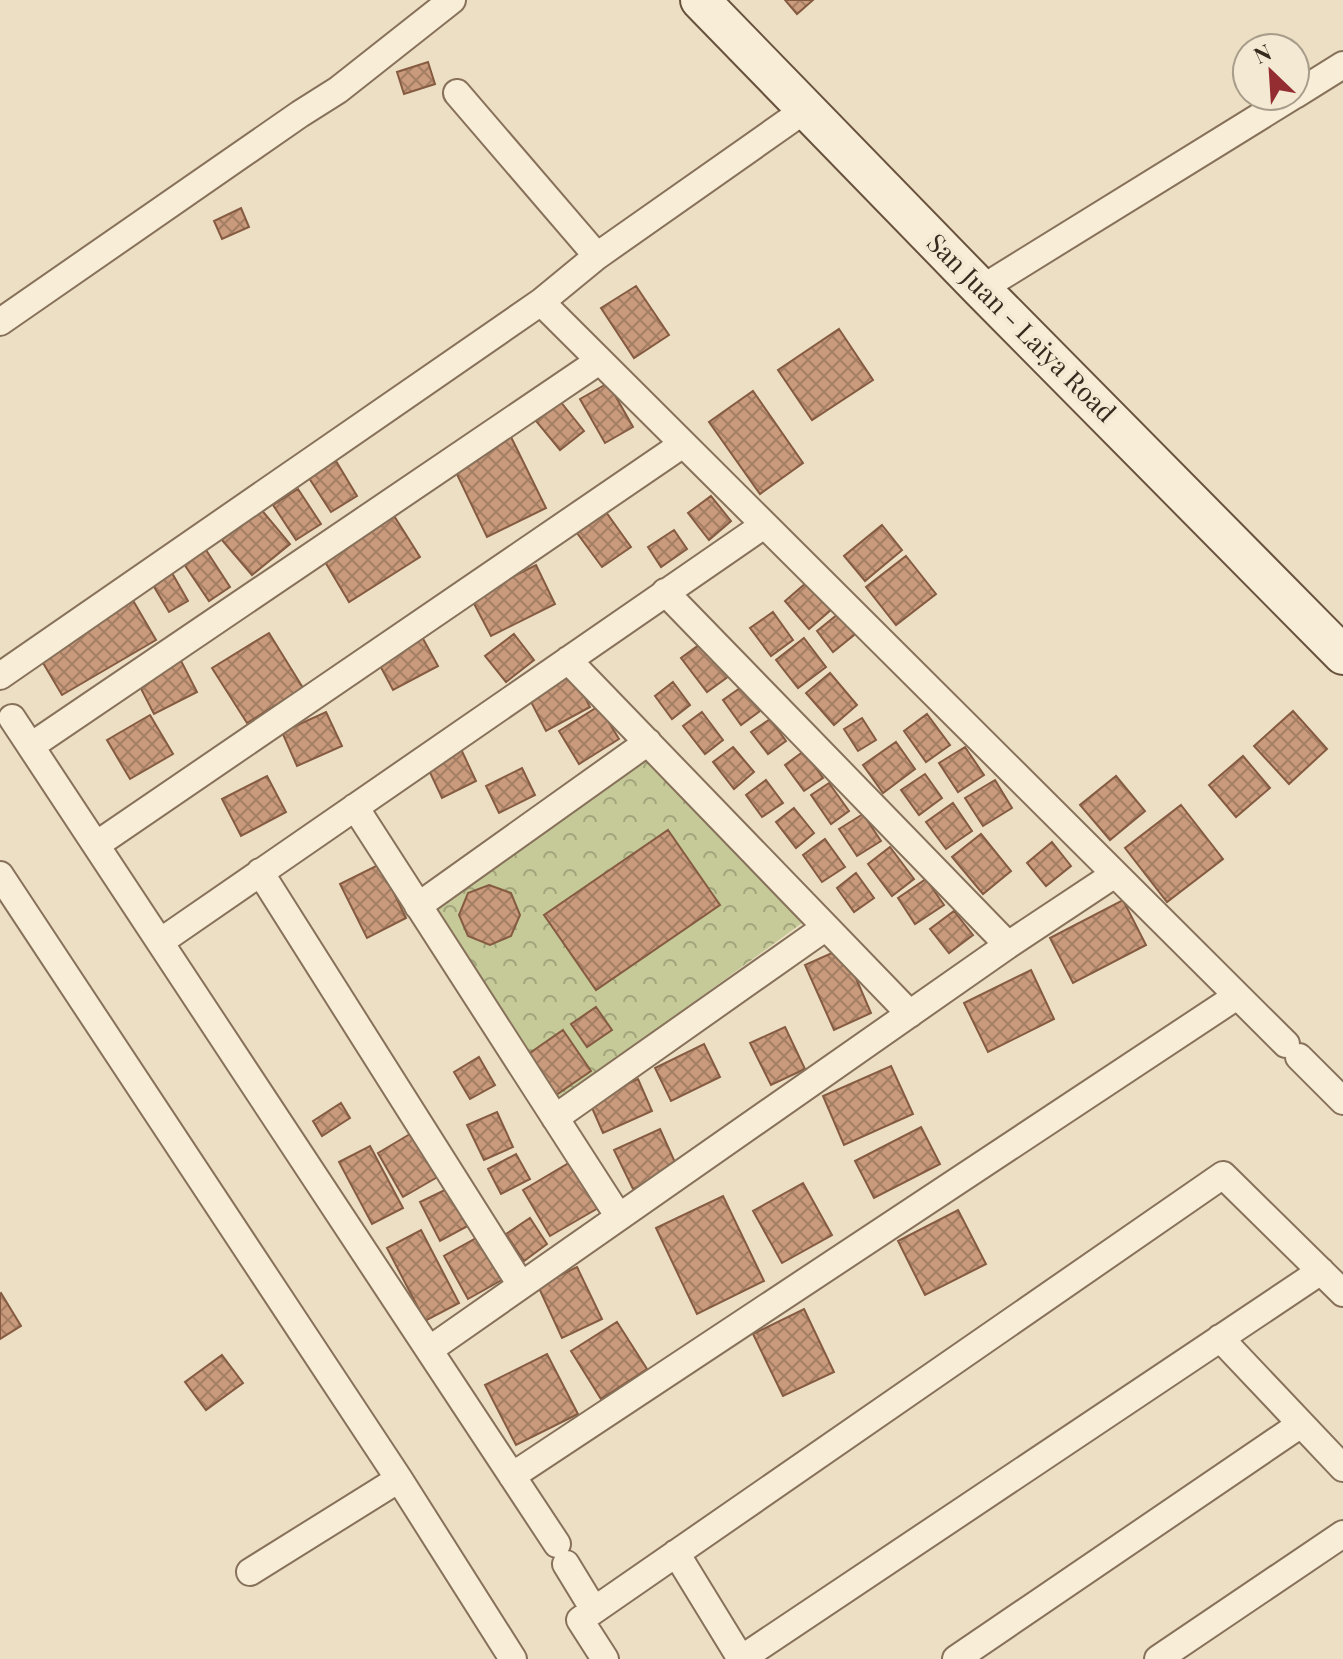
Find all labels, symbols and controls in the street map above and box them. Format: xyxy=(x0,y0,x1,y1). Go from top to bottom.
north arrow xyxy=(1231,32,1311,112)
text: N xyxy=(1249,36,1276,70)
street label: San Juan - Laiya Road xyxy=(920,225,1124,429)

